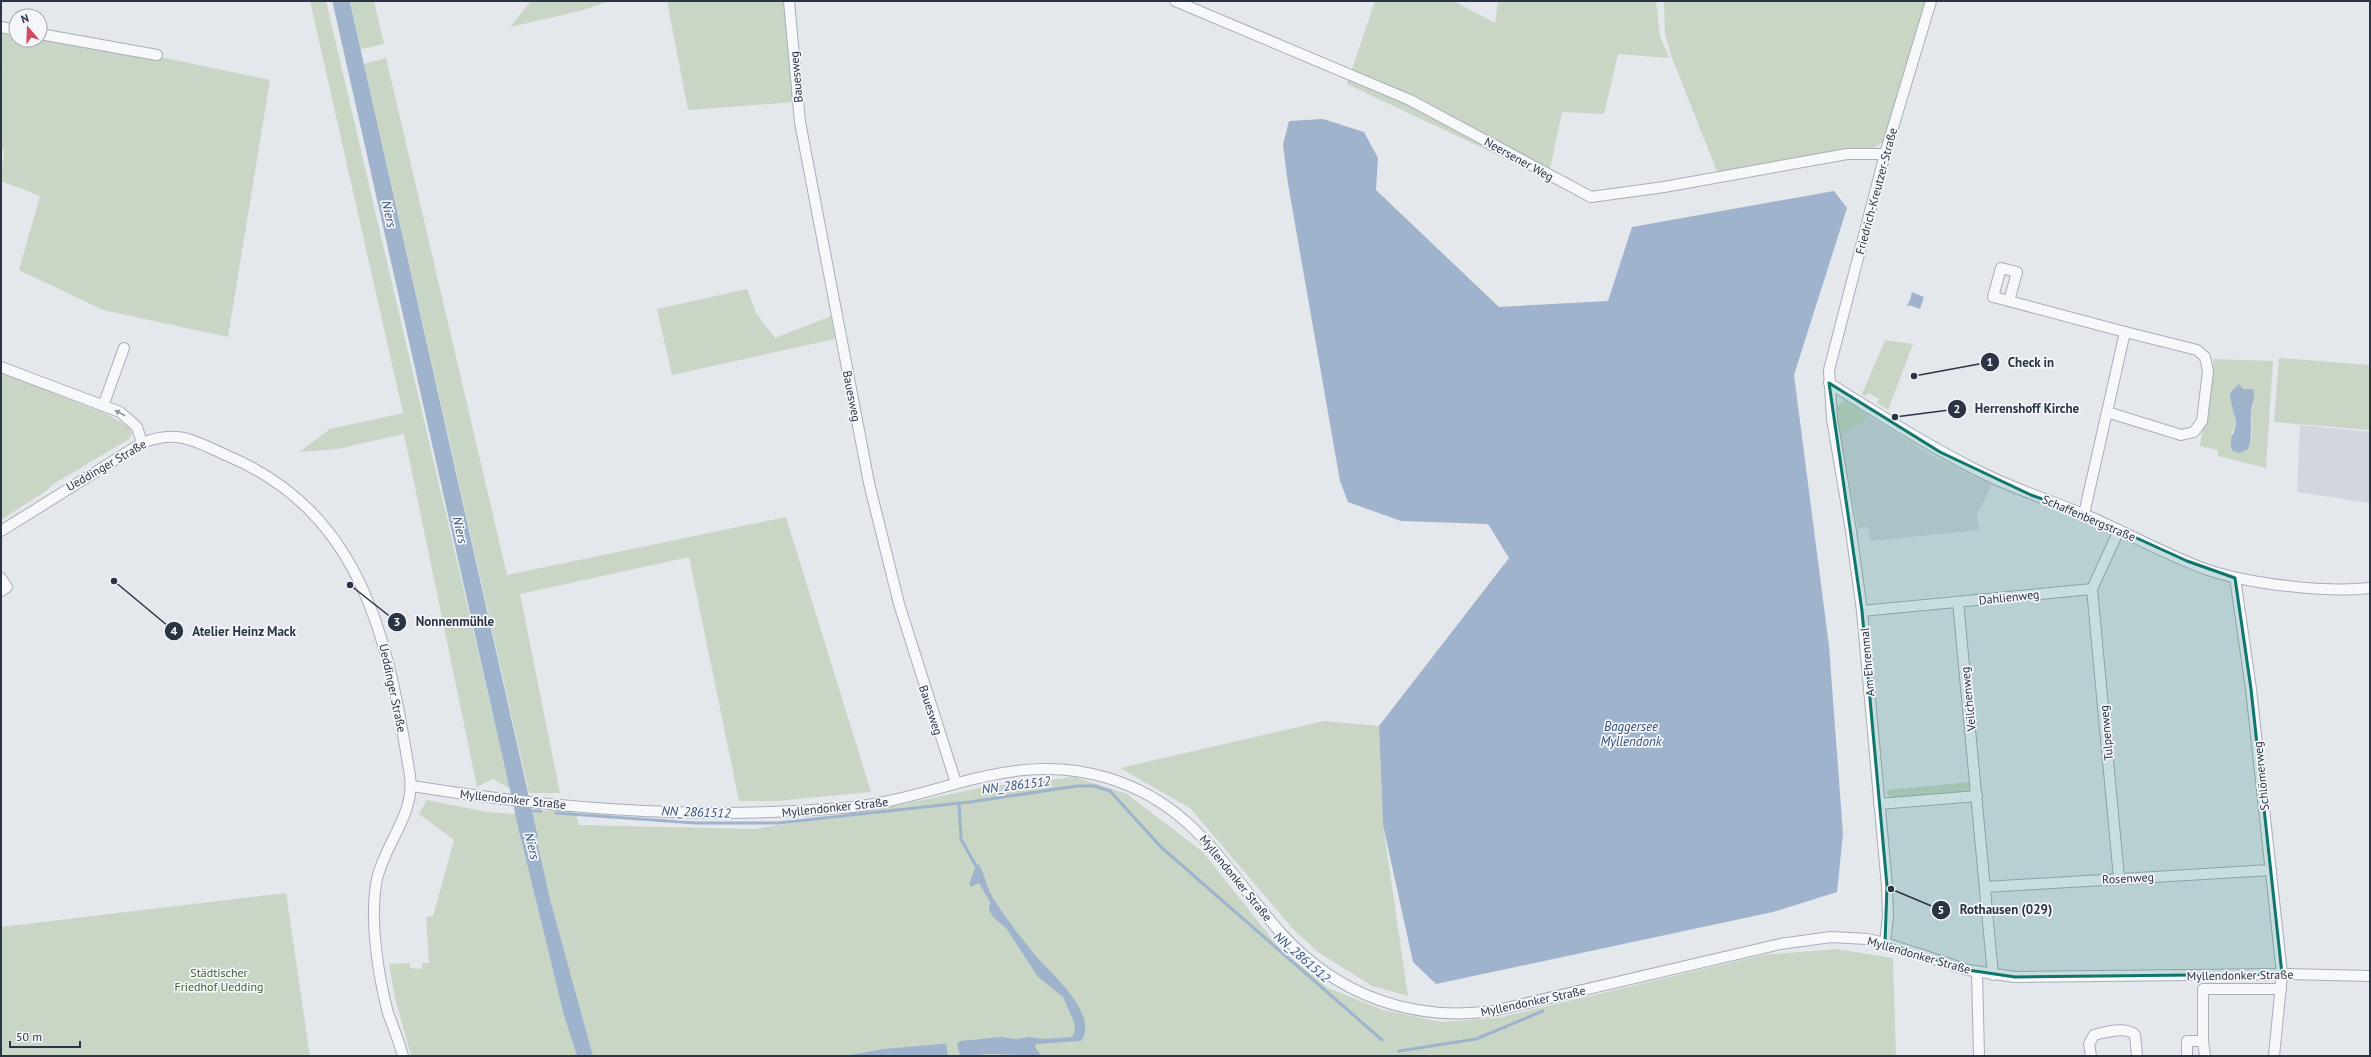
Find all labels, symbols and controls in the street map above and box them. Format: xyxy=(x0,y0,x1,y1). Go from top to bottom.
north arrow xyxy=(8,8,48,48)
text: N xyxy=(19,11,30,26)
street label: Bauesweg xyxy=(786,51,806,103)
street label: Friedrich-Kreutzer-Straße xyxy=(1852,126,1900,256)
street label: Neersener Weg xyxy=(1482,134,1556,184)
water label: Niers xyxy=(378,199,401,230)
callout: Check in xyxy=(1980,350,2063,375)
text: 1 xyxy=(1987,354,1993,369)
text: Check in xyxy=(2008,354,2054,371)
street label: Bauesweg xyxy=(840,369,864,423)
callout: Herrenshoff Kirche xyxy=(1947,396,2088,421)
text: Herrenshoff Kirche xyxy=(1975,400,2080,417)
text: 2 xyxy=(1954,401,1960,416)
one-way arrow xyxy=(114,410,126,416)
street label: Ueddinger Straße xyxy=(63,436,149,494)
street label: Schaffenbergstraße xyxy=(2040,492,2138,544)
water label: Niers xyxy=(449,515,472,546)
street label: Dahlienweg xyxy=(1978,586,2040,608)
callout: Nonnenmühle xyxy=(387,609,502,634)
text: Nonnenmühle xyxy=(416,613,495,630)
text: 3 xyxy=(394,614,400,629)
callout: Atelier Heinz Mack xyxy=(164,619,304,644)
text: 4 xyxy=(171,623,178,638)
text: Atelier Heinz Mack xyxy=(192,623,296,640)
street label: Am Ehrenmal xyxy=(1856,627,1877,697)
street label: Ueddinger Straße xyxy=(376,642,410,734)
street label: Veilchenweg xyxy=(1957,666,1979,733)
street label: Bauesweg xyxy=(916,683,946,737)
street label: Tulpenweg xyxy=(2096,705,2116,761)
water label: Baggersee Myllendonk xyxy=(1600,718,1663,750)
street label: Schlömerweg xyxy=(2250,741,2272,811)
water label: NN_2861512 xyxy=(981,772,1052,798)
street label: Myllendonker Straße xyxy=(459,786,567,812)
street label: Myllendonker Straße xyxy=(781,794,889,820)
water label: NN_2861512 xyxy=(661,802,731,822)
water label: Niers xyxy=(520,831,544,862)
street label: Myllendonker Straße xyxy=(1197,832,1275,924)
street label: Rosenweg xyxy=(2102,869,2154,887)
callout: Rothausen (029) xyxy=(1931,897,2060,922)
text: Rothausen (029) xyxy=(1960,901,2052,918)
text: 5 xyxy=(1938,902,1944,917)
water label: NN_2861512 xyxy=(1270,928,1334,986)
street label: Myllendonker Straße xyxy=(1866,933,1972,977)
park label: Städtischer Friedhof Uedding xyxy=(175,965,264,994)
street label: Myllendonker Straße xyxy=(2186,967,2294,983)
street label: Myllendonker Straße xyxy=(1479,983,1587,1019)
scale bar xyxy=(10,1023,80,1049)
text: 50 m xyxy=(16,1029,42,1044)

